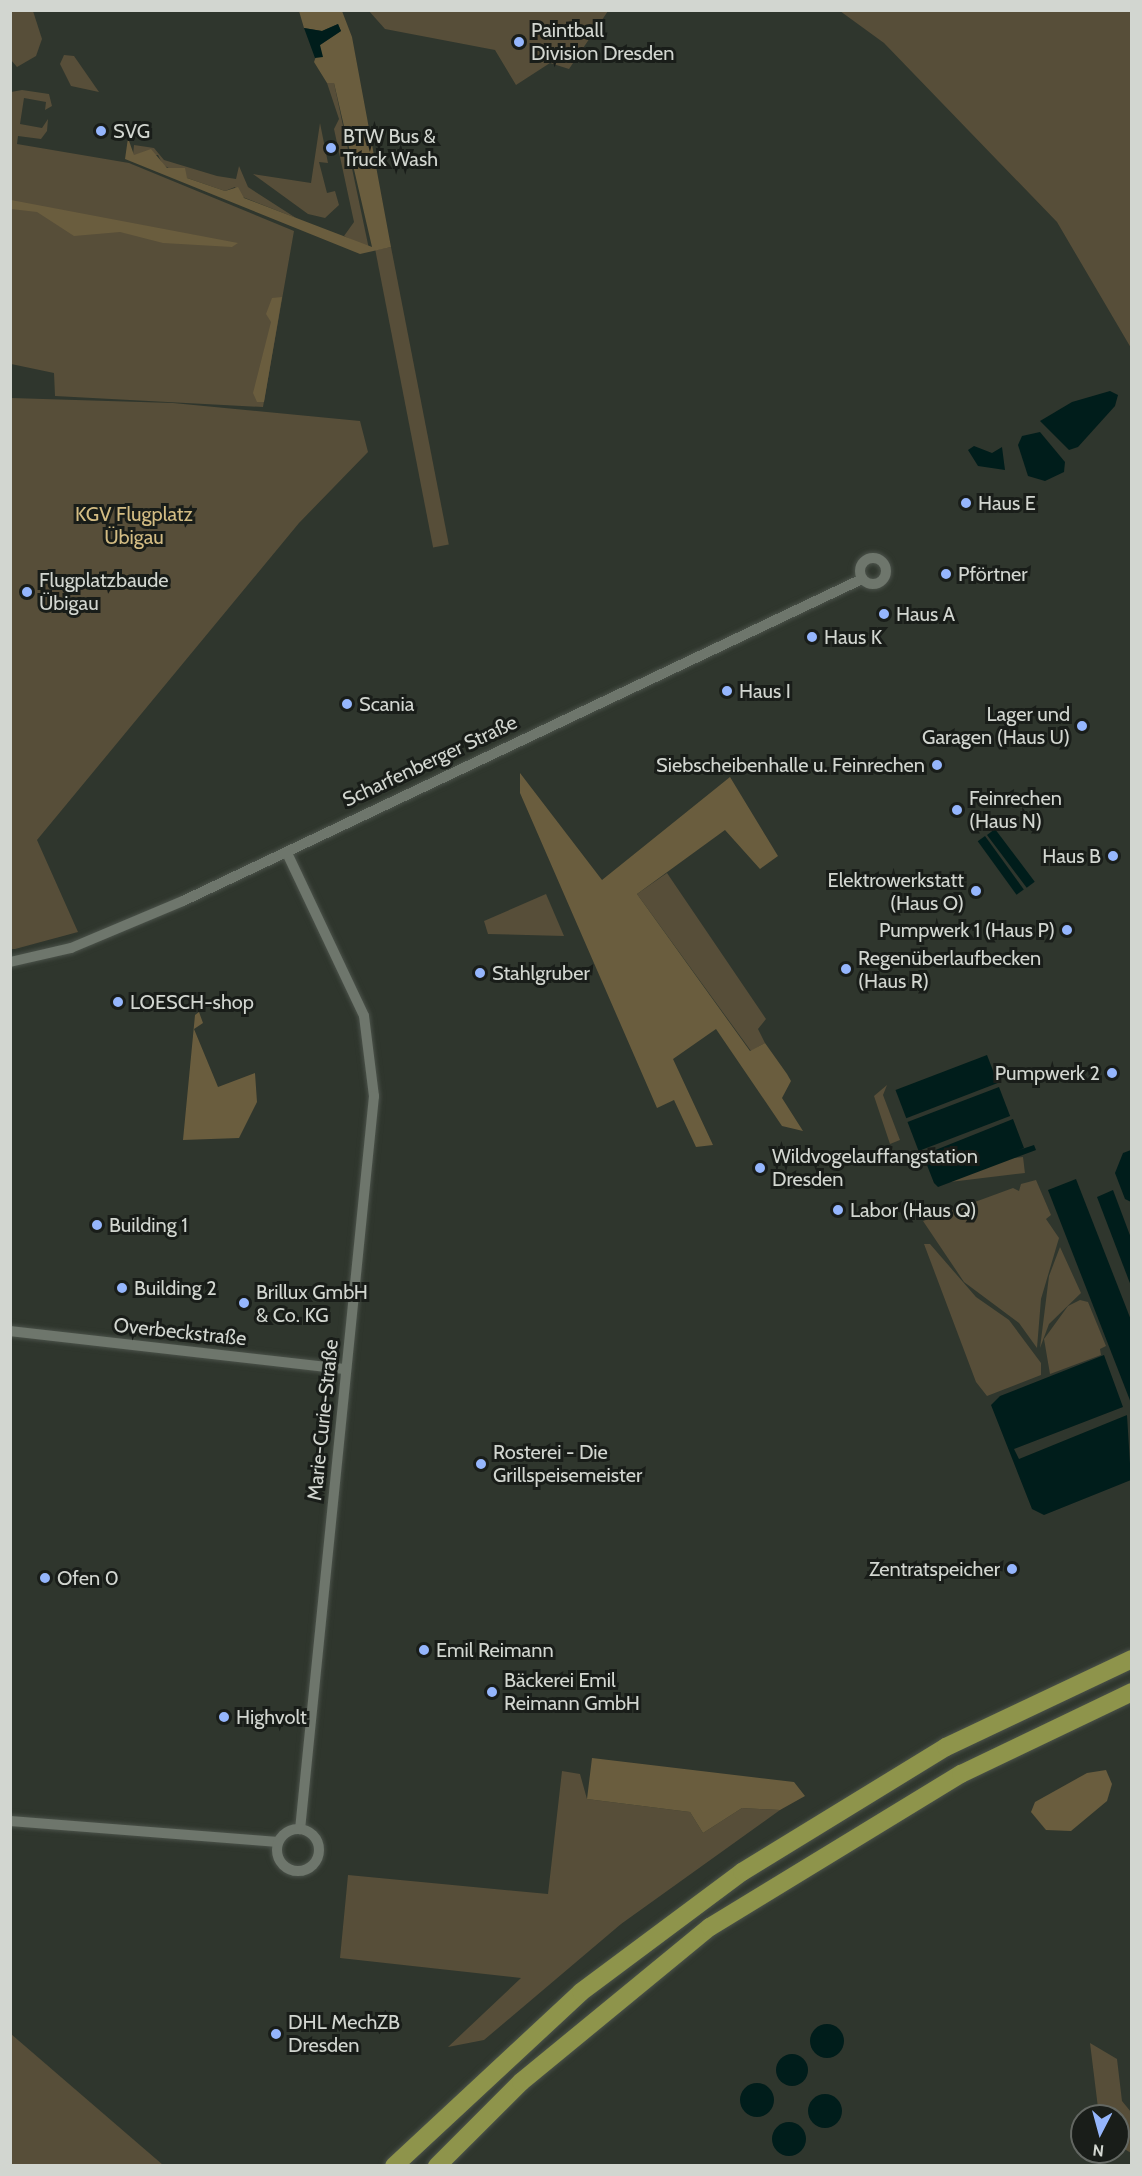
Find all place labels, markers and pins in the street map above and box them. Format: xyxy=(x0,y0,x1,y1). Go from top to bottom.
place label: Paintball Division Dresden xyxy=(531,19,674,66)
marker: Paintball Division Dresden xyxy=(512,35,526,49)
place label: SVG xyxy=(113,119,150,143)
marker: SVG xyxy=(94,124,108,138)
place label: BTW Bus & Truck Wash xyxy=(343,124,438,171)
marker: BTW Bus & Truck Wash xyxy=(324,141,338,155)
place label: Haus E xyxy=(978,491,1036,515)
marker: Haus E xyxy=(959,496,973,510)
place label: Pförtner xyxy=(958,562,1028,586)
marker: Pförtner xyxy=(939,567,953,581)
place label: Flugplatzbaude Übigau xyxy=(39,568,169,615)
marker: Flugplatzbaude Übigau xyxy=(20,585,34,599)
place label: Haus A xyxy=(896,602,955,626)
marker: Haus A xyxy=(877,607,891,621)
place label: Haus K xyxy=(824,625,882,649)
marker: Haus K xyxy=(805,630,819,644)
place label: Haus I xyxy=(739,679,791,703)
marker: Haus I xyxy=(720,684,734,698)
place label: Scania xyxy=(359,692,414,716)
marker: Scania xyxy=(340,697,354,711)
place label: Lager und Garagen (Haus U) xyxy=(922,702,1070,749)
marker: Lager und Garagen (Haus U) xyxy=(1075,719,1089,733)
place label: Siebscheibenhalle u. Feinrechen xyxy=(656,753,925,777)
marker: Siebscheibenhalle u. Feinrechen xyxy=(930,758,944,772)
place label: Feinrechen (Haus N) xyxy=(969,786,1062,833)
marker: Feinrechen (Haus N) xyxy=(950,803,964,817)
place label: Haus B xyxy=(1042,844,1101,868)
marker: Haus B xyxy=(1106,849,1120,863)
place label: Elektrowerkstatt (Haus O) xyxy=(828,868,964,915)
marker: Elektrowerkstatt (Haus O) xyxy=(969,884,983,898)
place label: Pumpwerk 1 (Haus P) xyxy=(879,918,1055,942)
marker: Pumpwerk 1 (Haus P) xyxy=(1060,923,1074,937)
place label: Regenüberlaufbecken (Haus R) xyxy=(858,946,1041,993)
place label: Stahlgruber xyxy=(492,961,590,985)
marker: Regenüberlaufbecken (Haus R) xyxy=(839,962,853,976)
marker: Stahlgruber xyxy=(473,966,487,980)
place label: LOESCH-shop xyxy=(130,990,254,1014)
marker: LOESCH-shop xyxy=(111,995,125,1009)
place label: Pumpwerk 2 xyxy=(995,1061,1100,1085)
marker: Pumpwerk 2 xyxy=(1105,1066,1119,1080)
place label: Wildvogelauffangstation Dresden xyxy=(772,1144,978,1191)
marker: Wildvogelauffangstation Dresden xyxy=(753,1161,767,1175)
place label: Labor (Haus Q) xyxy=(850,1198,976,1222)
marker: Labor (Haus Q) xyxy=(831,1203,845,1217)
place label: Building 1 xyxy=(109,1213,188,1237)
marker: Building 1 xyxy=(90,1218,104,1232)
place label: Building 2 xyxy=(134,1276,217,1300)
place label: Brillux GmbH & Co. KG xyxy=(256,1280,368,1327)
marker: Building 2 xyxy=(115,1281,129,1295)
marker: Brillux GmbH & Co. KG xyxy=(237,1296,251,1310)
place label: Rosterei - Die Grillspeisemeister xyxy=(493,1440,642,1487)
marker: Rosterei - Die Grillspeisemeister xyxy=(474,1457,488,1471)
place label: Zentratspeicher xyxy=(869,1557,1000,1581)
marker: Zentratspeicher xyxy=(1005,1562,1019,1576)
place label: Ofen 0 xyxy=(57,1566,119,1590)
marker: Ofen 0 xyxy=(38,1571,52,1585)
place label: Emil Reimann xyxy=(436,1638,554,1662)
marker: Emil Reimann xyxy=(417,1643,431,1657)
place label: Bäckerei Emil Reimann GmbH xyxy=(504,1668,640,1715)
marker: Bäckerei Emil Reimann GmbH xyxy=(485,1685,499,1699)
place label: Highvolt xyxy=(236,1705,307,1729)
marker: Highvolt xyxy=(217,1710,231,1724)
place label: DHL MechZB Dresden xyxy=(288,2010,400,2057)
marker: DHL MechZB Dresden xyxy=(269,2027,283,2041)

